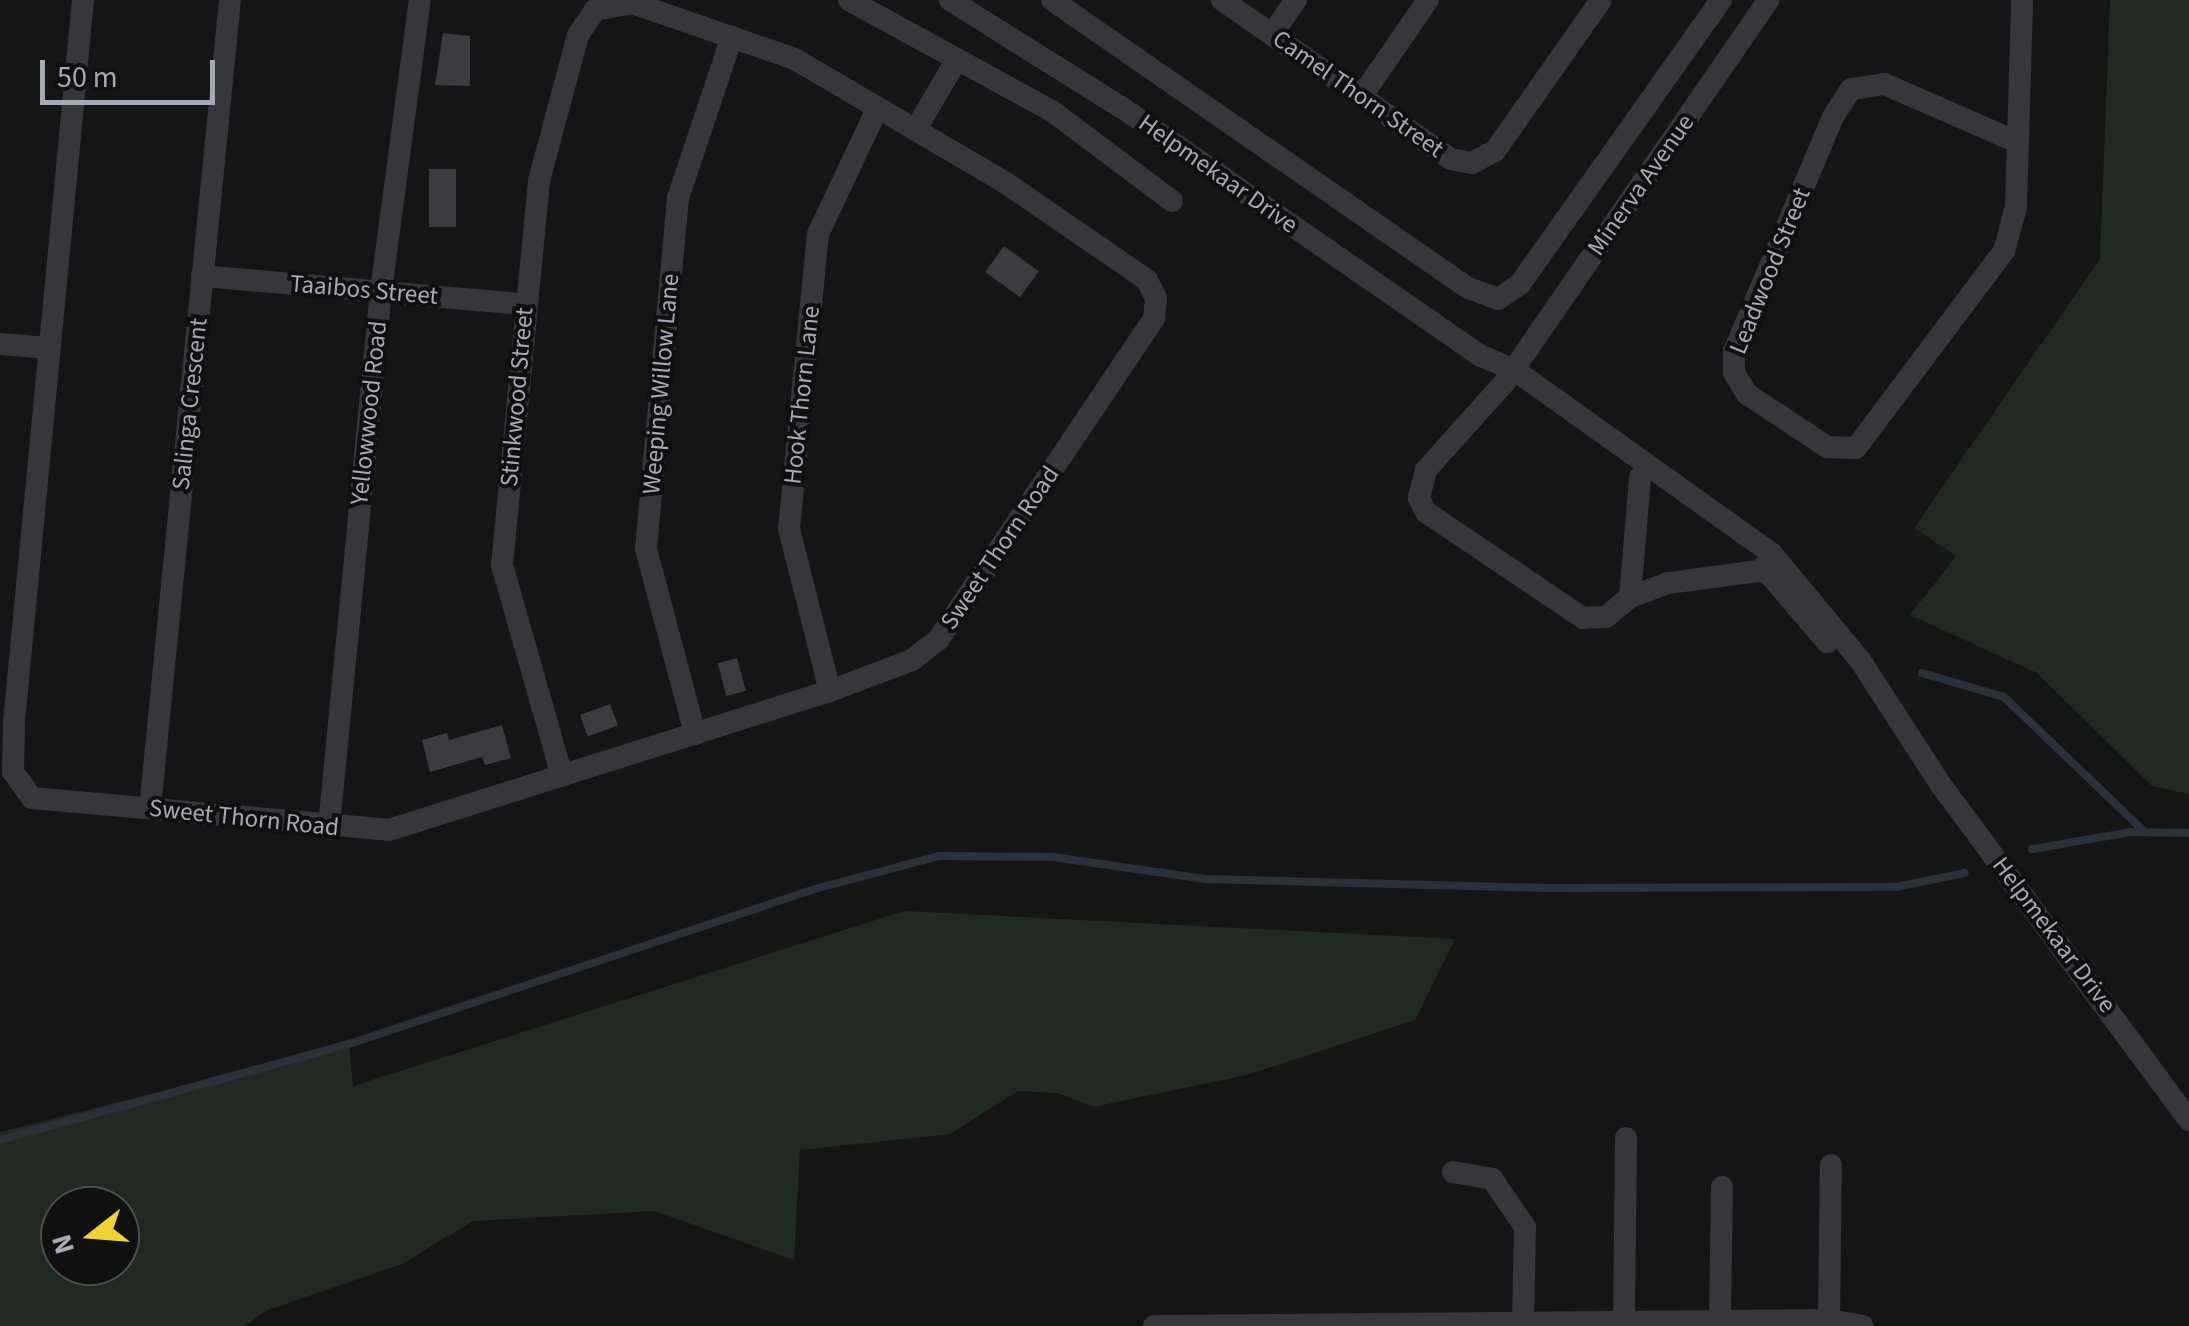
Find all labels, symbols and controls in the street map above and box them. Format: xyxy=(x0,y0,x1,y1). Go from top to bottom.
street label: Camel Thorn Street xyxy=(1267,24,1449,164)
scale bar xyxy=(45,40,220,102)
text: 50 m xyxy=(57,56,118,99)
street label: Helpmekaar Drive xyxy=(1133,108,1303,240)
street label: Minerva Avenue xyxy=(1581,109,1701,261)
street label: Leadwood Street xyxy=(1723,183,1817,359)
street label: Taaibos Street xyxy=(289,269,439,311)
street label: Weeping Willow Lane xyxy=(636,272,686,496)
street label: Hook Thorn Lane xyxy=(778,304,826,486)
street label: Stinkwood Street xyxy=(494,306,540,488)
street label: Salinga Crescent xyxy=(166,316,214,492)
street label: Yellowwood Road xyxy=(344,319,394,507)
street label: Sweet Thorn Road xyxy=(934,461,1066,635)
street label: Sweet Thorn Road xyxy=(148,793,340,843)
street label: Helpmekaar Drive xyxy=(1986,851,2122,1019)
north arrow xyxy=(40,1186,140,1286)
text: N xyxy=(41,1229,85,1259)

